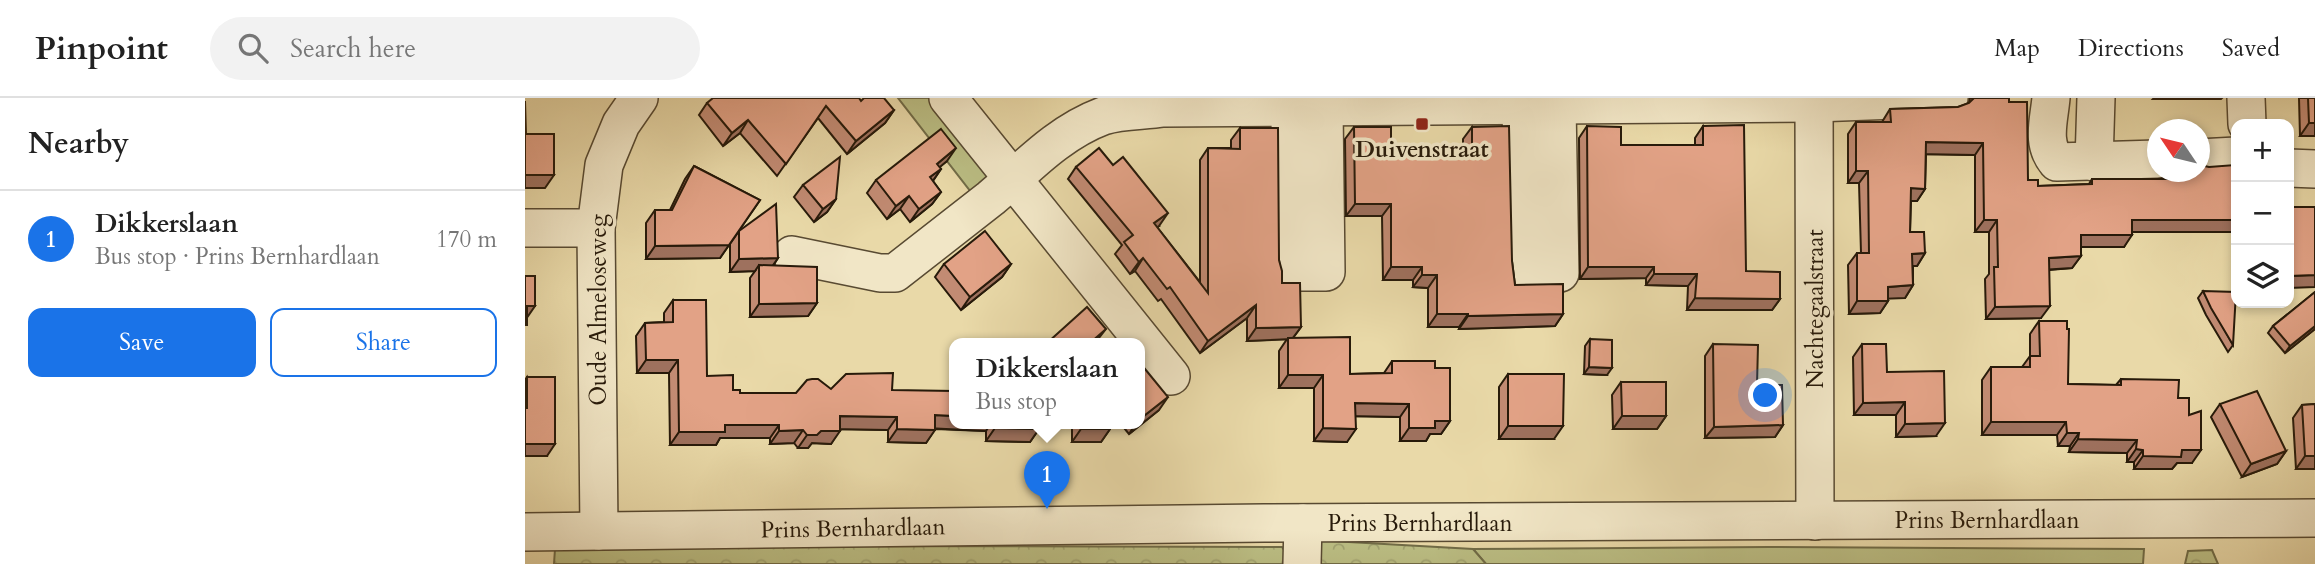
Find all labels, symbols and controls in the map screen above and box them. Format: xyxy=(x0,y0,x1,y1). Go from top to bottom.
search box xyxy=(210,17,700,80)
text: Pinpoint xyxy=(35,26,168,71)
icon: search xyxy=(234,29,272,67)
text: Search here xyxy=(290,31,416,66)
text: Map xyxy=(1994,32,2040,65)
text: Directions xyxy=(2078,32,2184,65)
text: Saved xyxy=(2222,32,2280,65)
marker: Duivenstraat xyxy=(1414,116,1430,132)
north arrow xyxy=(2147,119,2210,182)
map controls xyxy=(2231,119,2294,308)
button: + xyxy=(2231,119,2294,182)
text: Nearby xyxy=(28,123,129,164)
place label: Duivenstraat xyxy=(1355,134,1489,165)
button: − xyxy=(2231,182,2294,245)
text: Dikkerslaan xyxy=(95,206,238,241)
street label: Oude Almeloseweg xyxy=(583,214,614,406)
text: 1 xyxy=(45,224,57,255)
text: 170 m xyxy=(436,224,497,255)
street label: Nachtegaalstraat xyxy=(1800,229,1831,389)
text: Bus stop · Prins Bernhardlaan xyxy=(95,241,380,272)
button: layers xyxy=(2231,245,2294,308)
button: Save xyxy=(28,308,256,377)
button: Share xyxy=(270,308,497,377)
popup xyxy=(949,338,1145,429)
text: Dikkerslaan xyxy=(975,351,1119,386)
your location xyxy=(1748,378,1782,412)
text: Bus stop xyxy=(975,386,1057,417)
pin: 1 xyxy=(1024,451,1070,509)
street label: Prins Bernhardlaan xyxy=(1895,505,2079,536)
street label: Prins Bernhardlaan xyxy=(1328,508,1512,539)
street label: Prins Bernhardlaan xyxy=(760,511,946,546)

